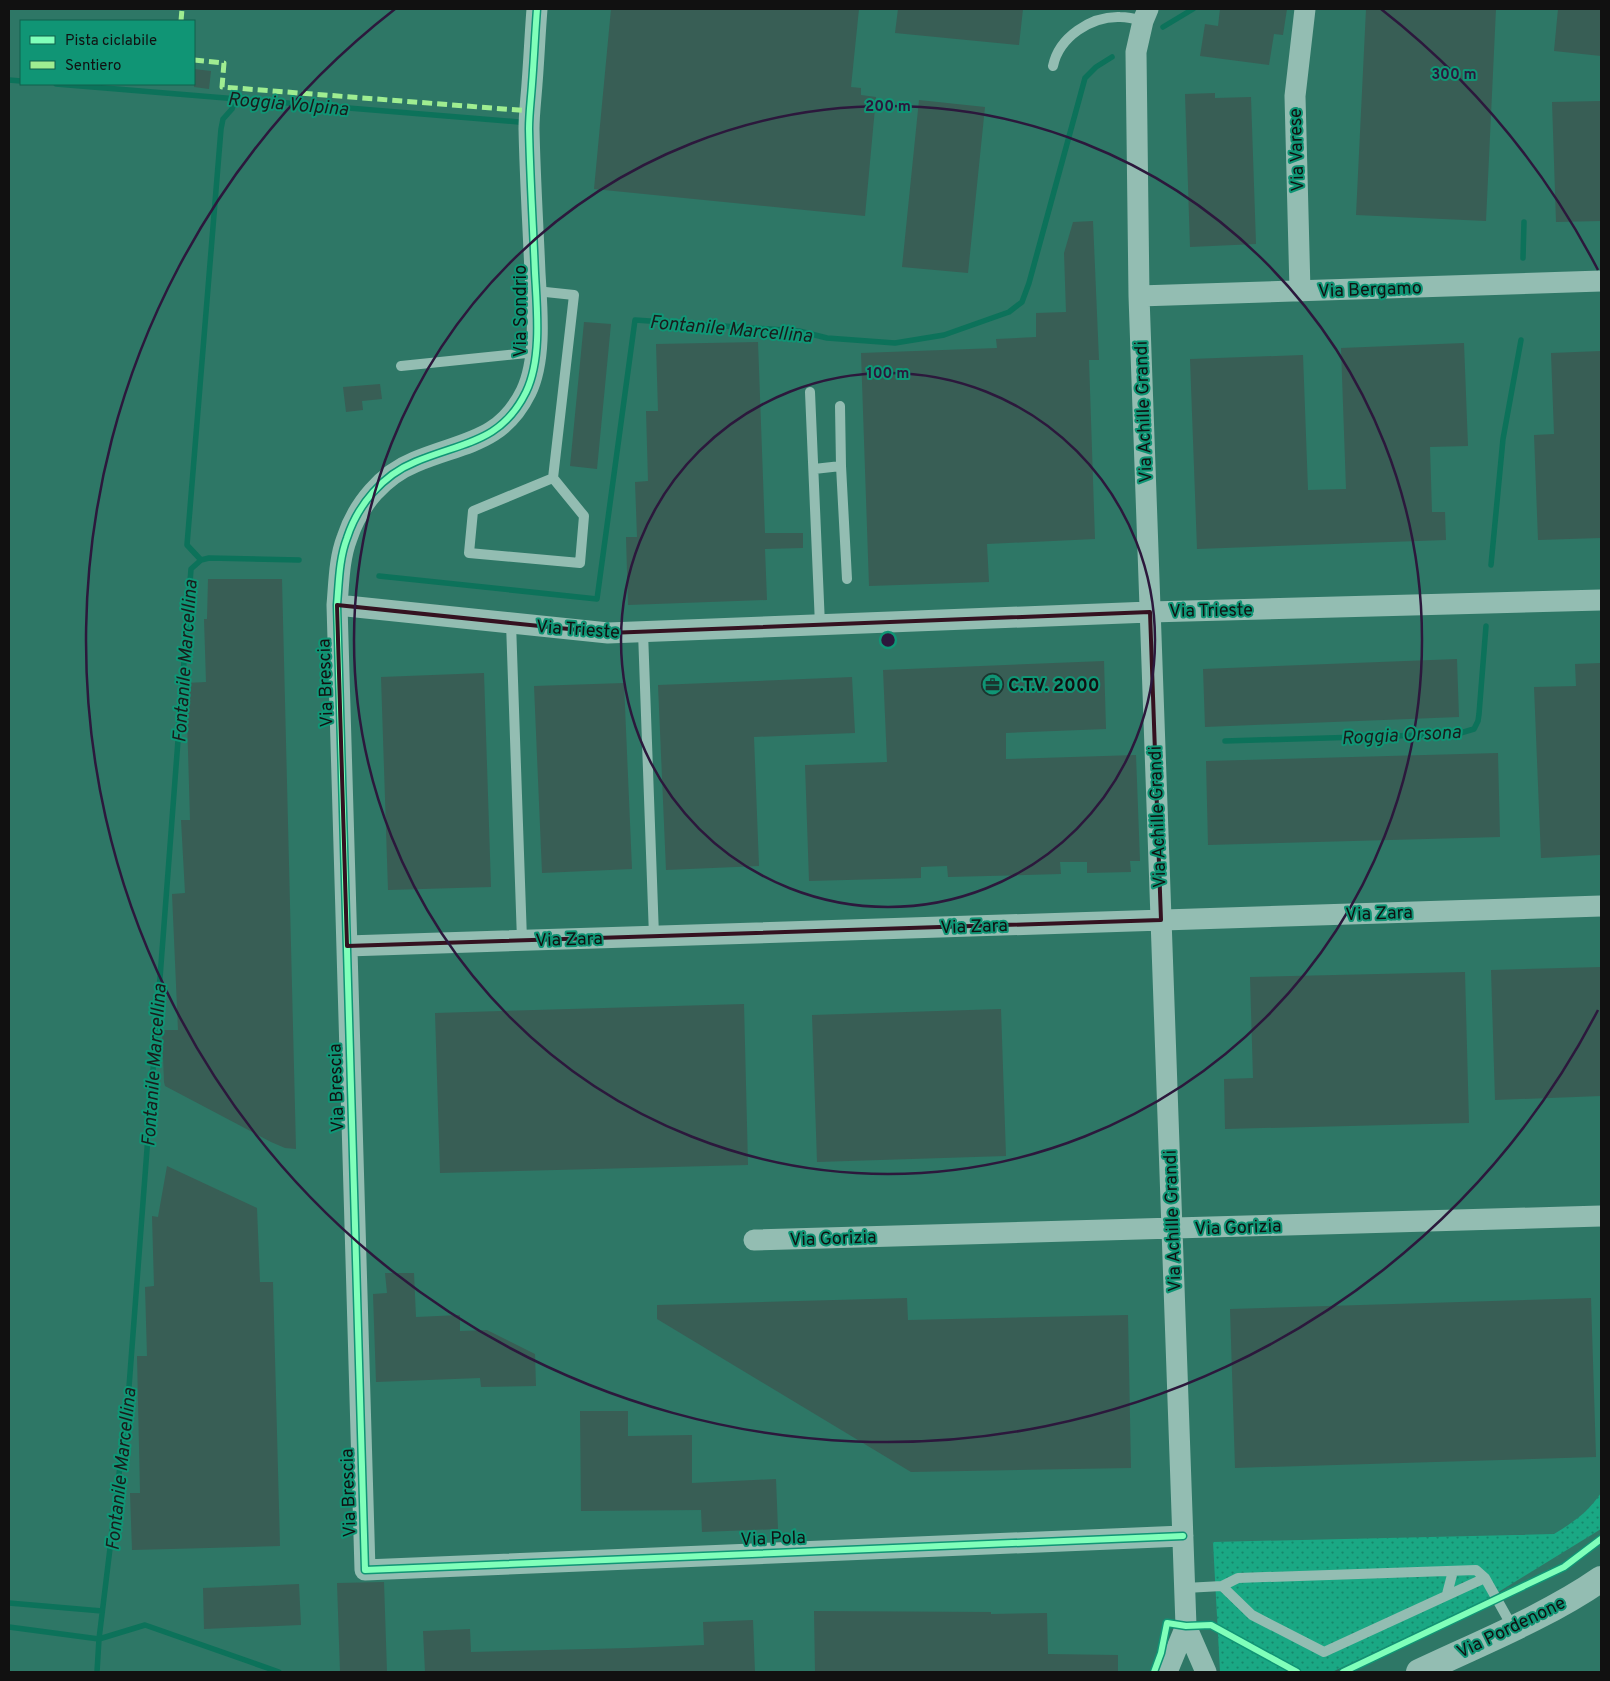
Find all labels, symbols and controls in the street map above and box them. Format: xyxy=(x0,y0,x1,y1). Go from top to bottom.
legend xyxy=(20,20,195,85)
text: Pista ciclabile xyxy=(65,32,157,51)
text: Sentiero xyxy=(65,57,121,76)
text: 300 m xyxy=(1431,66,1477,85)
water label: Roggia Volpina xyxy=(226,88,349,122)
text: 200 m xyxy=(865,98,911,117)
street label: Via Varese xyxy=(1285,108,1310,192)
street label: Via Sondrio xyxy=(510,265,533,357)
street label: Via Bergamo xyxy=(1318,277,1422,304)
water label: Fontanile Marcellina xyxy=(648,311,813,349)
street label: Via Achille Grandi xyxy=(1131,340,1158,483)
text: 100 m xyxy=(867,365,909,384)
water label: Fontanile Marcellina xyxy=(168,579,204,743)
street label: Via Trieste xyxy=(1169,599,1253,624)
street label: Via Trieste xyxy=(535,616,620,645)
centre of rings xyxy=(879,631,897,649)
street label: Via Brescia xyxy=(313,638,340,728)
office icon: C.T.V. 2000 xyxy=(980,673,1004,697)
place label: C.T.V. 2000 xyxy=(1008,675,1100,698)
water label: Roggia Orsona xyxy=(1341,721,1462,751)
street label: Via Achille Grandi xyxy=(1145,745,1172,888)
street label: Via Zara xyxy=(1345,902,1413,927)
street label: Via Zara xyxy=(940,915,1008,940)
street label: Via Zara xyxy=(535,928,603,953)
water label: Fontanile Marcellina xyxy=(137,983,173,1147)
street label: Via Brescia xyxy=(324,1043,351,1133)
street label: Via Achille Grandi xyxy=(1160,1149,1187,1292)
street label: Via Gorizia xyxy=(1194,1215,1282,1242)
street label: Via Gorizia xyxy=(789,1226,877,1253)
water label: Fontanile Marcellina xyxy=(102,1387,142,1552)
street label: Via Brescia xyxy=(336,1448,363,1538)
street label: Via Pola xyxy=(740,1527,806,1552)
street label: Via Pordenone xyxy=(1453,1592,1570,1665)

